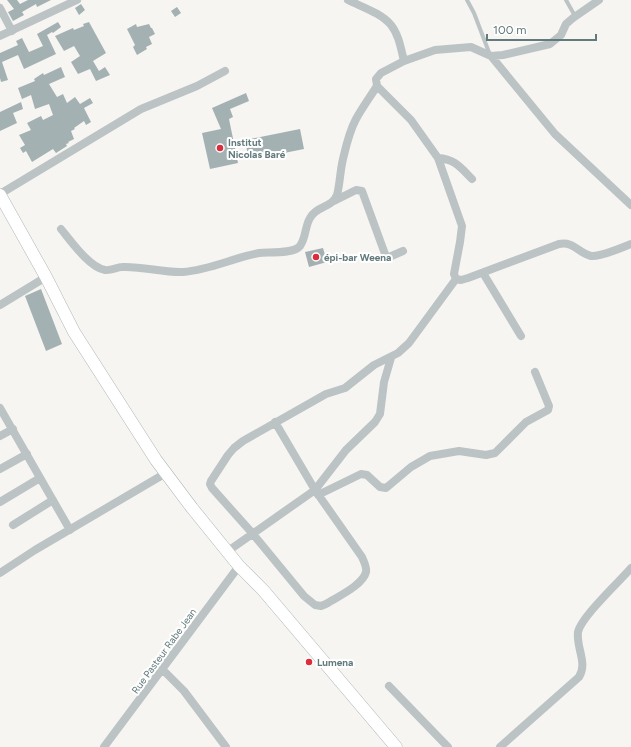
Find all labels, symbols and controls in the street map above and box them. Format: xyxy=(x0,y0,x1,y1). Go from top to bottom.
scale bar xyxy=(487,16,596,42)
text: 100 m xyxy=(493,23,527,37)
place label: Institut Nicolas Baré xyxy=(228,136,286,161)
marker: Institut Nicolas Baré xyxy=(215,143,225,153)
place label: épi-bar Weena xyxy=(324,251,391,264)
marker: épi-bar Weena xyxy=(311,252,321,262)
street label: Rue Pasteur Rabe Jean xyxy=(129,605,200,696)
place label: Lumena xyxy=(317,656,353,669)
marker: Lumena xyxy=(304,657,314,667)

